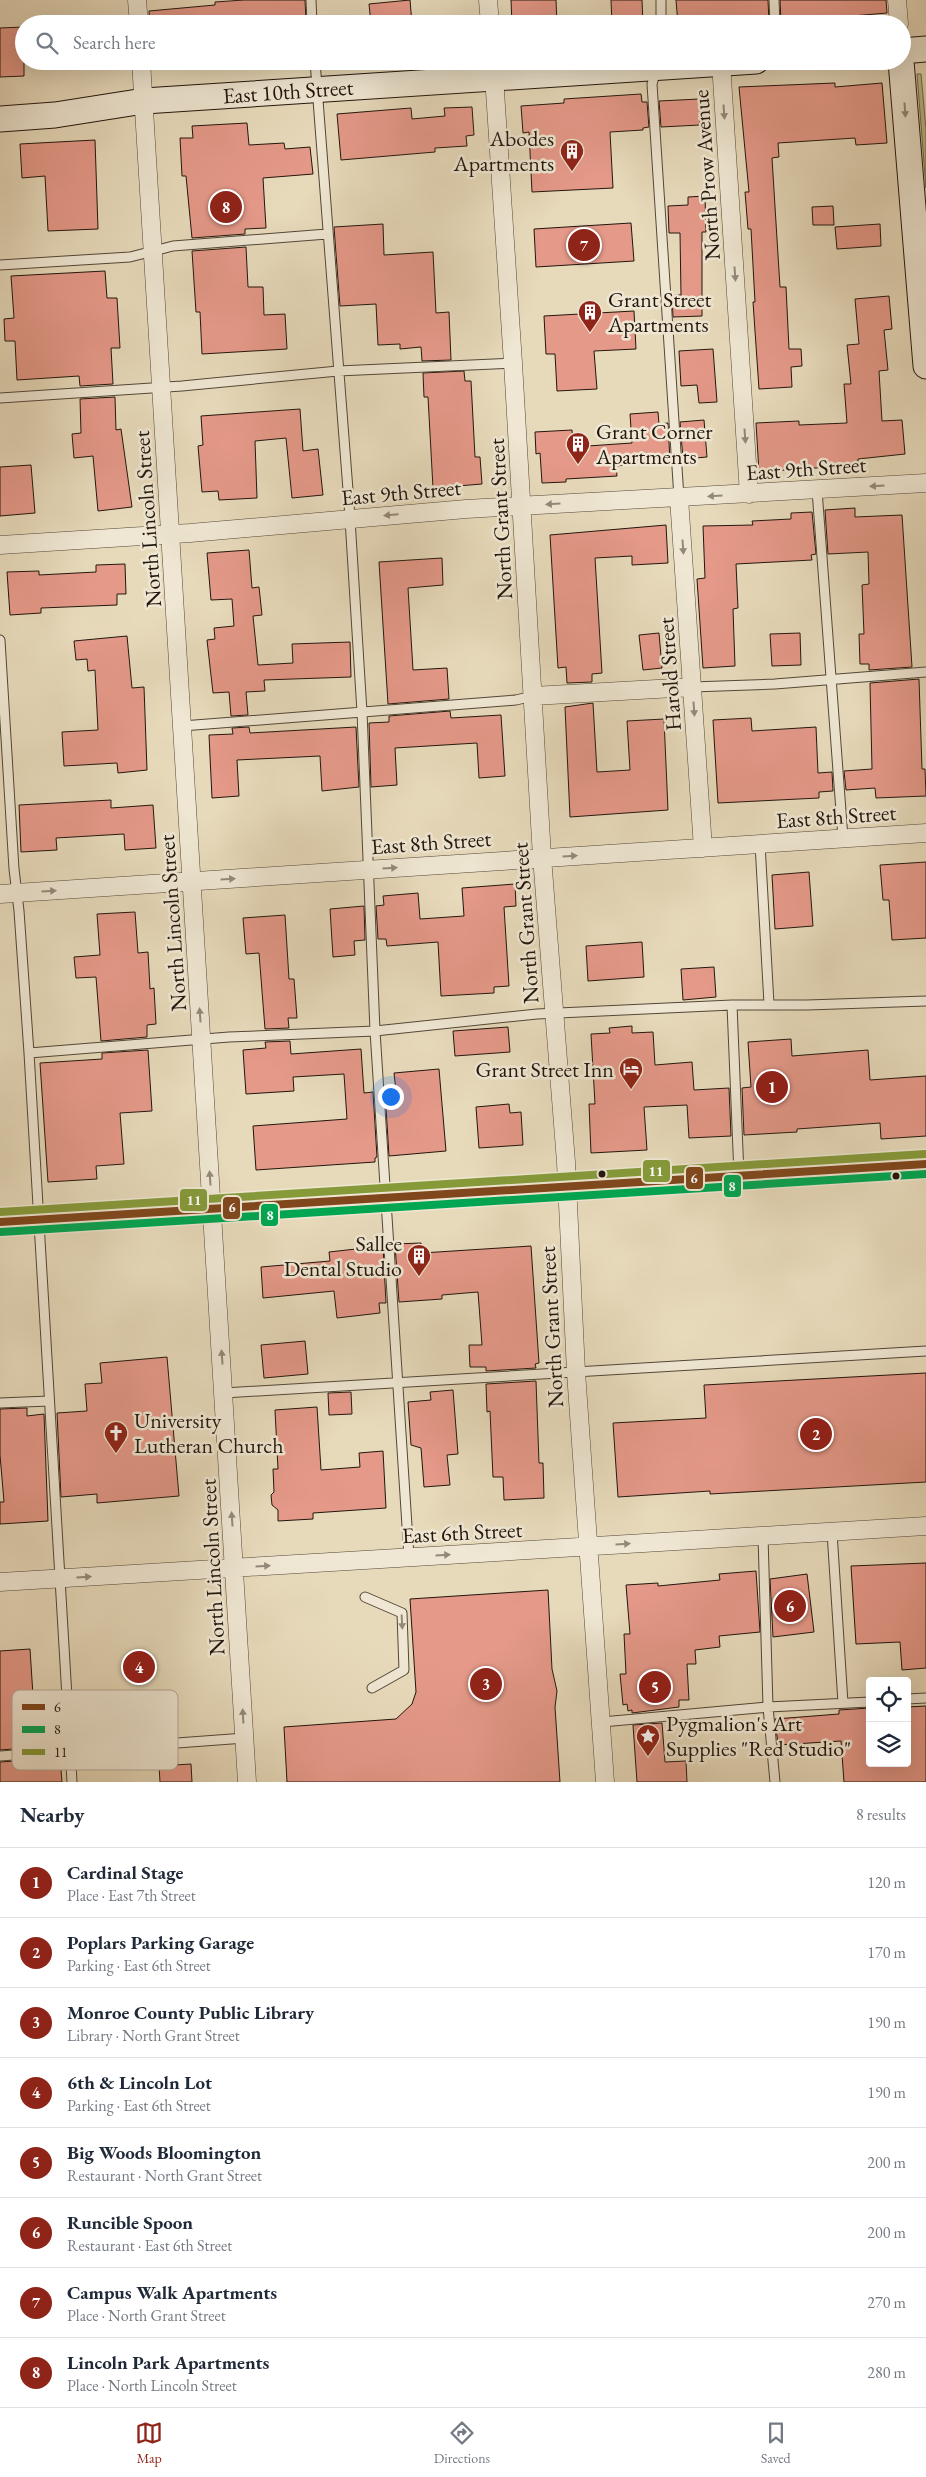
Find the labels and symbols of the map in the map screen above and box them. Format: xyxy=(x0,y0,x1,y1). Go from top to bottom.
street label: East 10th Street xyxy=(222,72,355,111)
street label: North Prow Avenue xyxy=(686,88,727,261)
one-way arrow xyxy=(902,102,910,118)
one-way arrow xyxy=(721,104,729,120)
place label: Abodes Apartments xyxy=(452,124,554,178)
building icon: Abodes Apartments xyxy=(559,138,585,172)
pin: 8 xyxy=(210,188,242,226)
pin: 7 xyxy=(568,226,600,264)
one-way arrow xyxy=(731,266,739,282)
place label: Grant Street Apartments xyxy=(607,285,712,339)
building icon: Grant Street Apartments xyxy=(577,299,603,333)
place label: Grant Corner Apartments xyxy=(595,417,713,471)
one-way arrow xyxy=(742,428,750,444)
street label: North Lincoln Street xyxy=(127,430,168,608)
building icon: Grant Corner Apartments xyxy=(565,431,591,465)
street label: North Grant Street xyxy=(482,437,519,600)
street label: East 9th Street xyxy=(745,450,867,487)
street label: East 9th Street xyxy=(340,473,462,512)
one-way arrow xyxy=(869,482,885,490)
one-way arrow xyxy=(707,492,723,500)
one-way arrow xyxy=(545,501,561,509)
one-way arrow xyxy=(382,512,398,520)
one-way arrow xyxy=(679,539,687,555)
street label: Harold Street xyxy=(651,616,688,732)
one-way arrow xyxy=(690,701,698,717)
street label: East 8th Street xyxy=(775,798,897,835)
street label: East 8th Street xyxy=(370,824,492,861)
street label: North Lincoln Street xyxy=(152,834,193,1012)
street label: North Grant Street xyxy=(505,841,546,1005)
one-way arrow xyxy=(562,851,578,859)
one-way arrow xyxy=(383,863,399,871)
one-way arrow xyxy=(221,875,237,883)
one-way arrow xyxy=(41,886,57,894)
one-way arrow xyxy=(196,1007,204,1023)
place label: Grant Street Inn xyxy=(475,1055,614,1084)
hotel icon: Grant Street Inn xyxy=(618,1056,644,1090)
pin: 1 xyxy=(756,1068,788,1106)
your location xyxy=(378,1084,404,1110)
line badge: 11 xyxy=(642,1159,671,1183)
text: 11 xyxy=(649,1162,663,1180)
line badge: 6 xyxy=(685,1166,704,1190)
one-way arrow xyxy=(206,1169,214,1185)
unlabelled marker xyxy=(597,1169,607,1179)
text: 6 xyxy=(690,1169,698,1187)
unlabelled marker xyxy=(891,1171,901,1181)
line badge: 8 xyxy=(723,1174,742,1198)
text: 8 xyxy=(728,1177,736,1195)
line badge: 11 xyxy=(179,1188,208,1212)
text: 11 xyxy=(187,1191,201,1209)
line badge: 6 xyxy=(222,1196,241,1220)
text: 6 xyxy=(228,1198,236,1216)
line badge: 8 xyxy=(260,1203,279,1227)
text: 8 xyxy=(266,1206,274,1224)
place label: Sallee Dental Studio xyxy=(284,1229,402,1283)
building icon: Sallee Dental Studio xyxy=(406,1243,432,1277)
street label: North Grant Street xyxy=(533,1245,570,1408)
one-way arrow xyxy=(217,1349,225,1365)
place label: University Lutheran Church xyxy=(134,1406,284,1460)
pin: 2 xyxy=(800,1415,832,1453)
church icon: University Lutheran Church xyxy=(103,1420,129,1454)
street label: North Lincoln Street xyxy=(193,1478,232,1656)
one-way arrow xyxy=(227,1511,235,1527)
street label: East 6th Street xyxy=(401,1515,523,1550)
one-way arrow xyxy=(615,1540,631,1548)
one-way arrow xyxy=(435,1551,451,1559)
one-way arrow xyxy=(256,1562,272,1570)
one-way arrow xyxy=(76,1573,92,1581)
pin: 6 xyxy=(774,1587,806,1625)
one-way arrow xyxy=(398,1614,406,1630)
pin: 4 xyxy=(123,1648,155,1686)
pin: 3 xyxy=(470,1665,502,1703)
pin: 5 xyxy=(639,1668,671,1706)
legend xyxy=(12,1690,178,1770)
text: 6 xyxy=(54,1698,61,1716)
one-way arrow xyxy=(239,1708,247,1724)
place label: Pygmalion's Art Supplies "Red Studio" xyxy=(666,1709,851,1763)
text: 8 xyxy=(54,1720,61,1738)
place icon: Pygmalion's Art Supplies "Red Studio" xyxy=(635,1723,661,1757)
text: 11 xyxy=(54,1743,67,1761)

